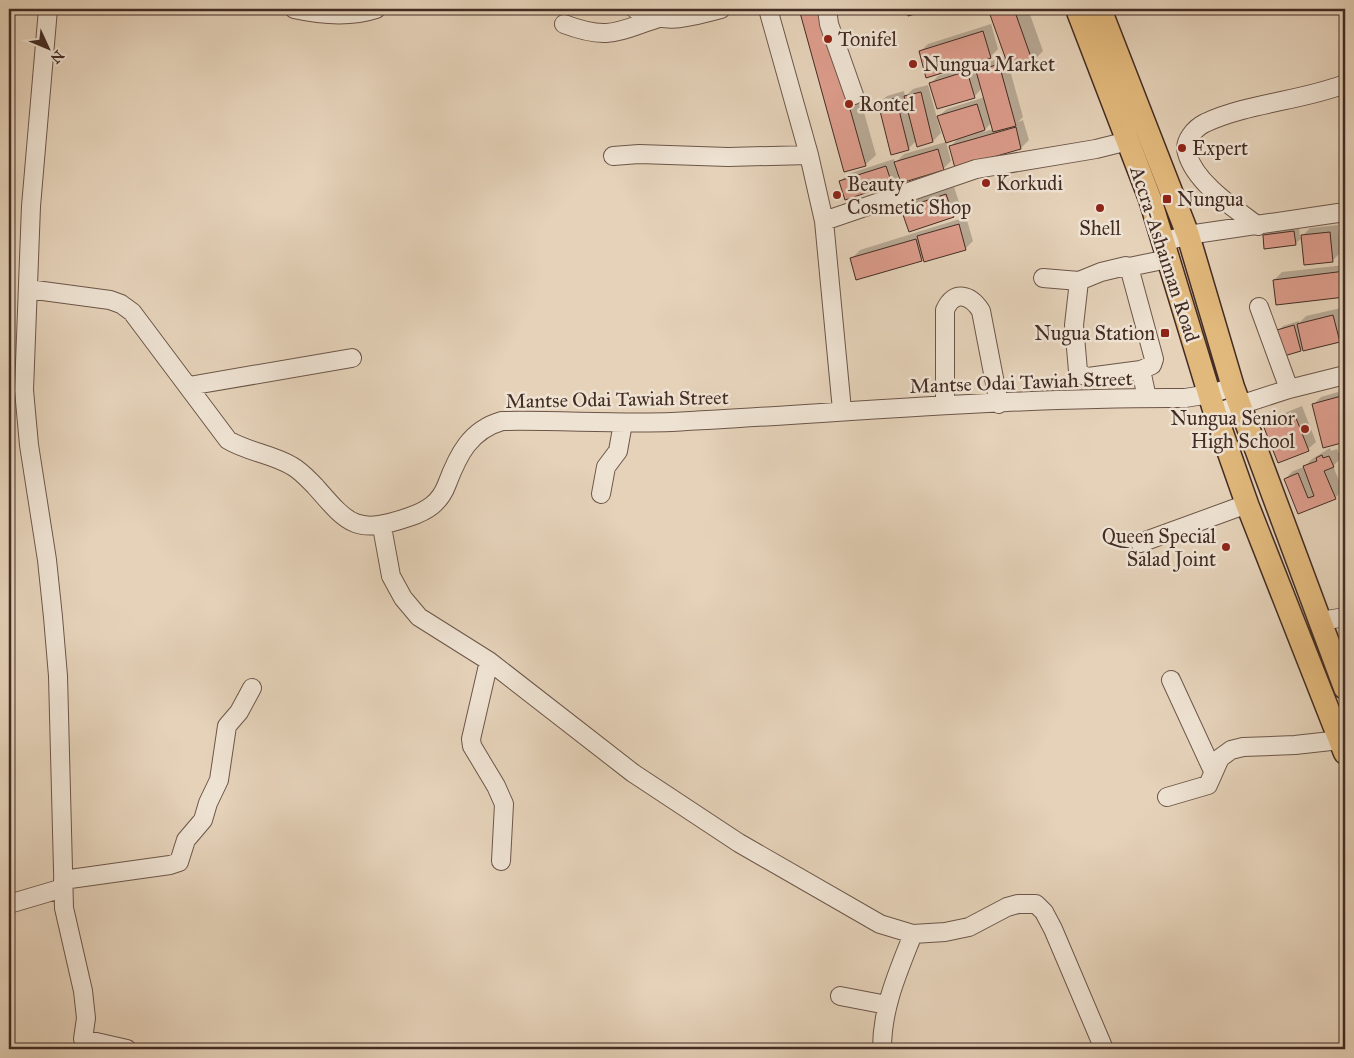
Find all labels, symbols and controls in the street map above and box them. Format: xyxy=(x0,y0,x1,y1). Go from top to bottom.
north arrow xyxy=(22,22,72,72)
place label: Tonifel xyxy=(838,27,897,51)
marker: Tonifel xyxy=(822,33,834,45)
text: N xyxy=(47,47,67,67)
place label: Nungua Market xyxy=(923,52,1055,77)
marker: Nungua Market xyxy=(907,58,919,70)
place label: Rontel xyxy=(859,92,915,116)
marker: Rontel xyxy=(843,98,855,110)
place label: Expert xyxy=(1192,136,1248,160)
marker: Expert xyxy=(1176,142,1188,154)
street label: Accra-Ashaiman Road xyxy=(1125,162,1205,345)
place label: Korkudi xyxy=(996,171,1063,195)
place label: Beauty Cosmetic Shop xyxy=(847,172,971,219)
marker: Korkudi xyxy=(980,177,992,189)
place label: Nungua xyxy=(1177,187,1244,212)
marker: Beauty Cosmetic Shop xyxy=(831,189,843,201)
marker: Nungua xyxy=(1161,193,1173,205)
marker: Shell xyxy=(1094,202,1106,214)
place label: Shell xyxy=(1079,216,1121,240)
place label: Nugua Station xyxy=(1034,321,1155,346)
marker: Nugua Station xyxy=(1159,327,1171,339)
street label: Mantse Odai Tawiah Street xyxy=(909,366,1133,398)
street label: Mantse Odai Tawiah Street xyxy=(505,385,729,413)
place label: Nungua Senior High School xyxy=(1170,406,1296,454)
marker: Nungua Senior High School xyxy=(1299,423,1311,435)
place label: Queen Special Salad Joint xyxy=(1102,524,1217,572)
marker: Queen Special Salad Joint xyxy=(1220,541,1232,553)

